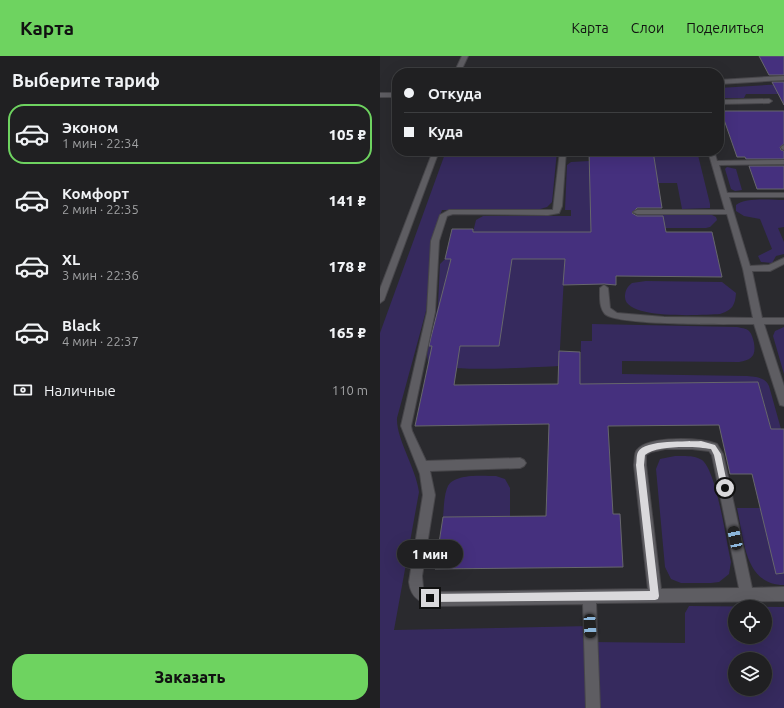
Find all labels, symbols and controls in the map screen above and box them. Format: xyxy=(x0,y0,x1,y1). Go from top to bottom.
text: Карта xyxy=(20,17,74,39)
text: Карта xyxy=(571,20,609,36)
text: Слои xyxy=(631,20,664,36)
text: Поделиться xyxy=(686,20,764,36)
text: Выберите тариф xyxy=(12,70,160,90)
text: Откуда xyxy=(428,85,482,102)
icon: car xyxy=(14,116,50,152)
text: Эконом xyxy=(62,119,118,136)
text: Куда xyxy=(428,123,463,140)
text: 105 ₽ xyxy=(329,126,366,143)
text: 1 мин · 22:34 xyxy=(62,136,139,150)
icon: car xyxy=(14,182,50,218)
text: Комфорт xyxy=(62,185,129,202)
text: 141 ₽ xyxy=(329,192,366,209)
text: 2 мин · 22:35 xyxy=(62,202,139,216)
icon: car xyxy=(14,248,50,284)
text: XL xyxy=(62,251,80,268)
text: 178 ₽ xyxy=(329,258,366,275)
text: 3 мин · 22:36 xyxy=(62,268,139,282)
icon: car xyxy=(14,314,50,350)
text: Black xyxy=(62,317,101,334)
text: 165 ₽ xyxy=(329,324,366,341)
text: 4 мин · 22:37 xyxy=(62,334,139,348)
icon: cash xyxy=(12,379,34,401)
text: Наличные xyxy=(44,382,116,399)
text: 110 m xyxy=(332,383,368,397)
route start xyxy=(716,479,734,497)
car xyxy=(727,525,743,551)
callout: 1 мин xyxy=(397,540,463,568)
text: 1 мин xyxy=(412,547,448,561)
route end xyxy=(421,589,439,607)
map controls xyxy=(728,600,772,696)
button: locate xyxy=(728,600,772,644)
car xyxy=(583,614,597,638)
button: layers xyxy=(728,652,772,696)
button: Заказать xyxy=(12,654,368,700)

